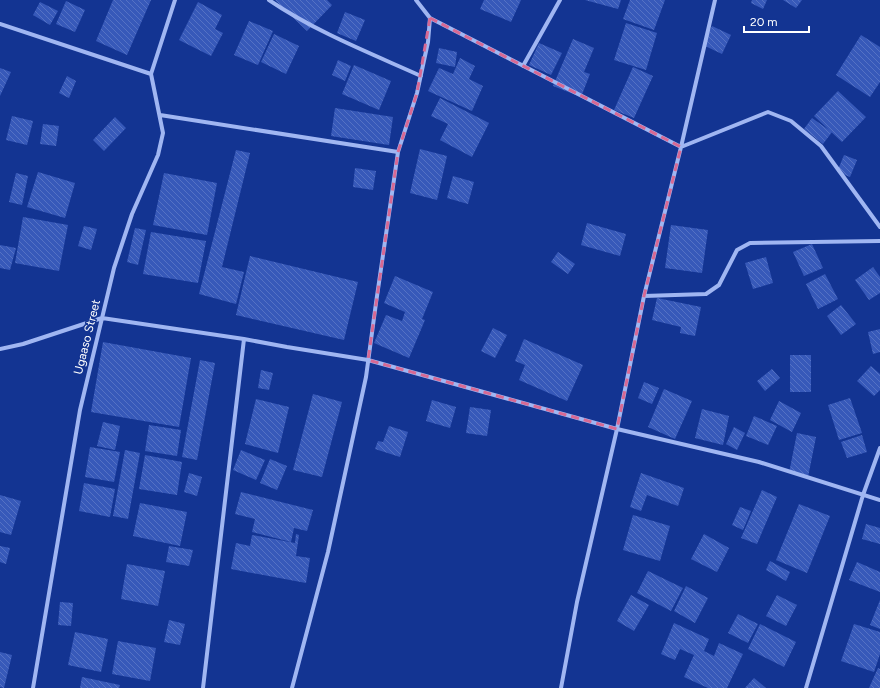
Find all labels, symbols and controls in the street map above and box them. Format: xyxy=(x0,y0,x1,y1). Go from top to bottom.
scale bar xyxy=(744,8,809,34)
text: 20 m xyxy=(750,15,778,29)
street label: Ugaaso Street xyxy=(71,298,103,376)

